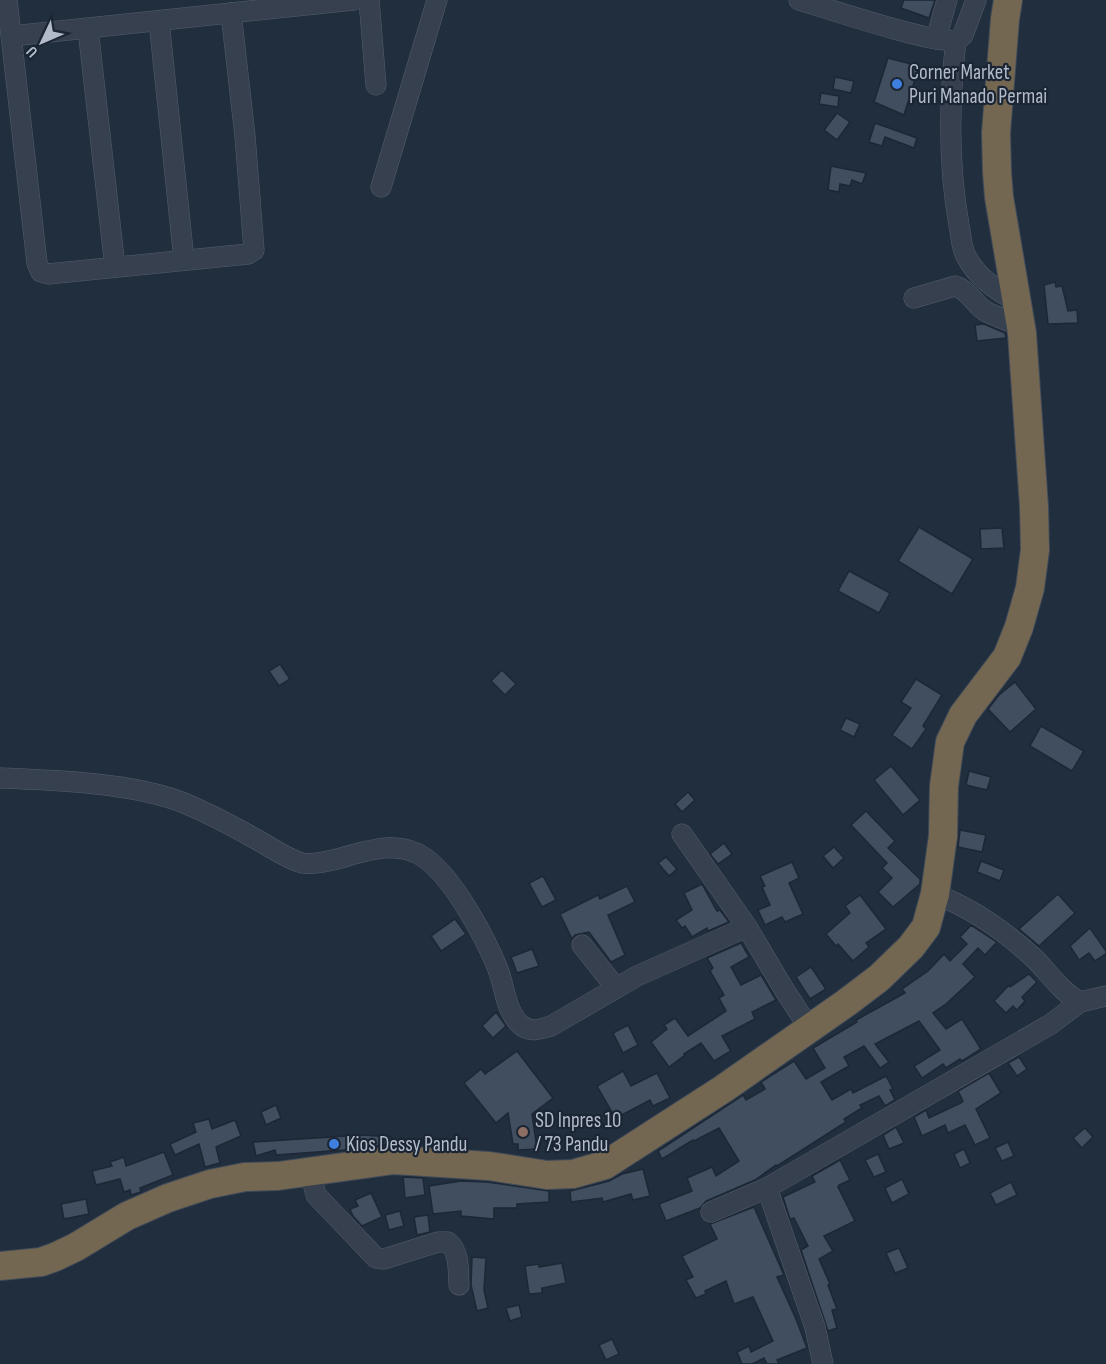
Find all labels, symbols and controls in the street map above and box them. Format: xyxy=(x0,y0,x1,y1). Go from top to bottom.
north arrow xyxy=(12,12,72,72)
text: U xyxy=(23,42,42,61)
place label: Corner Market Puri Manado Permai xyxy=(909,60,1047,109)
marker: Corner Market Puri Manado Permai xyxy=(890,77,904,91)
place label: SD Inpres 10 / 73 Pandu xyxy=(535,1108,621,1157)
marker: SD Inpres 10 / 73 Pandu xyxy=(516,1125,530,1139)
place label: Kios Dessy Pandu xyxy=(346,1132,467,1157)
marker: Kios Dessy Pandu xyxy=(327,1137,341,1151)

